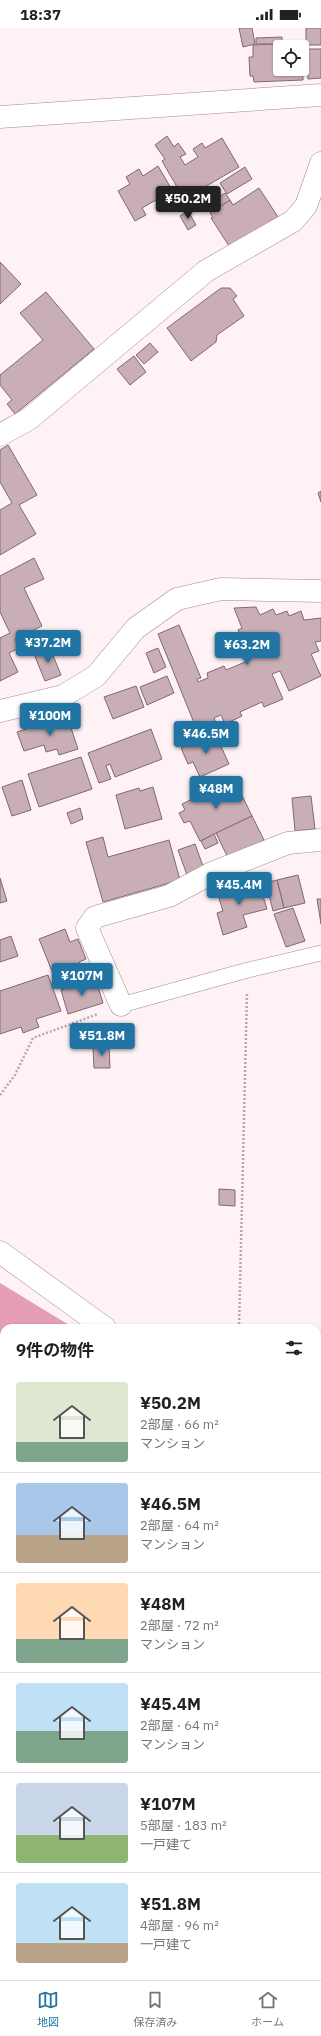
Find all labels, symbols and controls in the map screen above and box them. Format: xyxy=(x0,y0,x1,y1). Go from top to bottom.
text: 18:37 xyxy=(20,5,61,24)
map controls xyxy=(273,40,309,76)
button: locate xyxy=(273,40,309,76)
pin: ¥50.2M xyxy=(155,186,221,220)
text: ¥50.2M xyxy=(165,190,211,207)
pin: ¥37.2M xyxy=(15,630,81,664)
pin: ¥63.2M xyxy=(214,632,280,666)
text: ¥37.2M xyxy=(25,634,71,651)
text: ¥63.2M xyxy=(224,636,270,653)
pin: ¥100M xyxy=(22,703,78,737)
text: ¥100M xyxy=(29,707,71,724)
pin: ¥46.5M xyxy=(173,721,239,755)
text: ¥46.5M xyxy=(183,725,229,742)
pin: ¥48M xyxy=(192,776,240,810)
text: ¥48M xyxy=(199,780,233,797)
pin: ¥45.4M xyxy=(206,872,272,906)
text: ¥45.4M xyxy=(216,876,262,893)
pin: ¥107M xyxy=(54,963,110,997)
text: ¥107M xyxy=(61,967,103,984)
pin: ¥51.8M xyxy=(69,1023,135,1057)
text: ¥51.8M xyxy=(79,1027,125,1044)
icon: filters xyxy=(283,1337,305,1359)
text: 9件の物件 xyxy=(16,1339,94,1361)
text: ¥50.2M xyxy=(140,1392,201,1414)
icon: home xyxy=(48,1398,96,1446)
text: 2部屋 · 66 m² xyxy=(140,1416,219,1433)
text: マンション xyxy=(140,1435,205,1452)
text: ¥46.5M xyxy=(140,1493,201,1515)
icon: home xyxy=(48,1499,96,1547)
text: 2部屋 · 64 m² xyxy=(140,1517,219,1534)
text: マンション xyxy=(140,1536,205,1553)
text: ¥48M xyxy=(140,1593,185,1615)
icon: home xyxy=(48,1599,96,1647)
text: 2部屋 · 72 m² xyxy=(140,1617,219,1634)
text: マンション xyxy=(140,1636,205,1653)
text: ¥45.4M xyxy=(140,1693,201,1715)
icon: home xyxy=(48,1699,96,1747)
text: 2部屋 · 64 m² xyxy=(140,1717,219,1734)
text: マンション xyxy=(140,1736,205,1753)
text: ¥107M xyxy=(140,1793,196,1815)
icon: home xyxy=(48,1799,96,1847)
text: 5部屋 · 183 m² xyxy=(140,1817,227,1834)
text: 一戸建て xyxy=(140,1836,192,1853)
text: ¥51.8M xyxy=(140,1893,201,1915)
icon: home xyxy=(48,1899,96,1947)
text: 4部屋 · 96 m² xyxy=(140,1917,219,1934)
text: 一戸建て xyxy=(140,1936,192,1953)
tab: 地図 xyxy=(37,1989,59,2029)
tab: 保存済み xyxy=(133,1989,177,2029)
tab: ホーム xyxy=(251,1989,284,2029)

